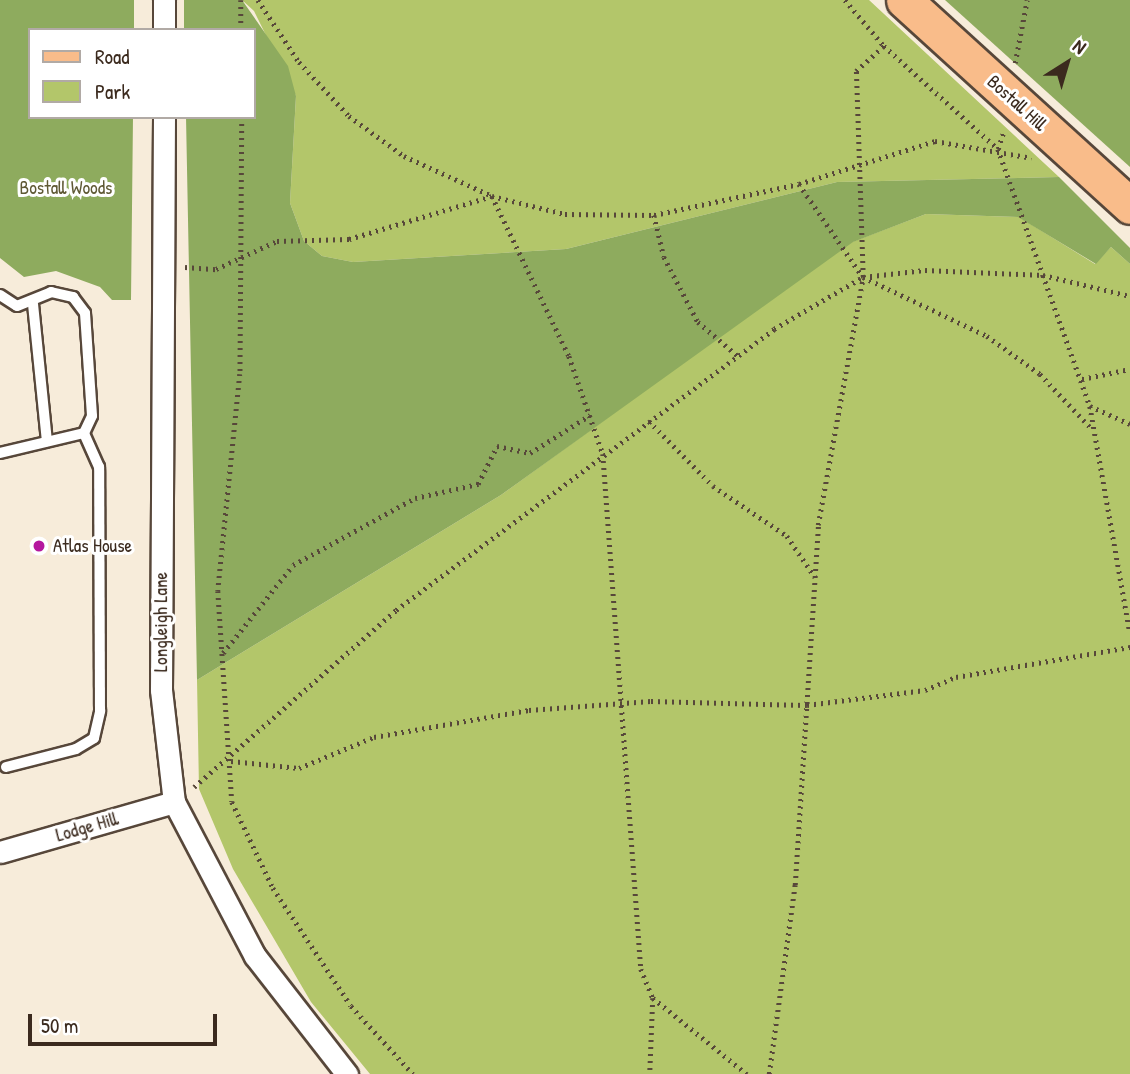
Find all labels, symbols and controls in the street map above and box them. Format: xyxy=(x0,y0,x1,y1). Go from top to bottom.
legend xyxy=(28,28,256,119)
north arrow xyxy=(1032,28,1102,98)
text: N xyxy=(1068,33,1091,60)
text: Road xyxy=(95,42,129,71)
street label: Bostall Hill xyxy=(982,70,1052,136)
text: Park xyxy=(95,77,130,106)
park label: Bostall Woods xyxy=(20,177,112,199)
place label: Atlas House xyxy=(53,535,132,557)
marker: Atlas House xyxy=(31,538,47,554)
street label: Longleigh Lane xyxy=(150,572,172,672)
street label: Lodge Hill xyxy=(53,807,121,847)
scale bar xyxy=(32,1000,220,1044)
text: 50 m xyxy=(41,1011,78,1040)

